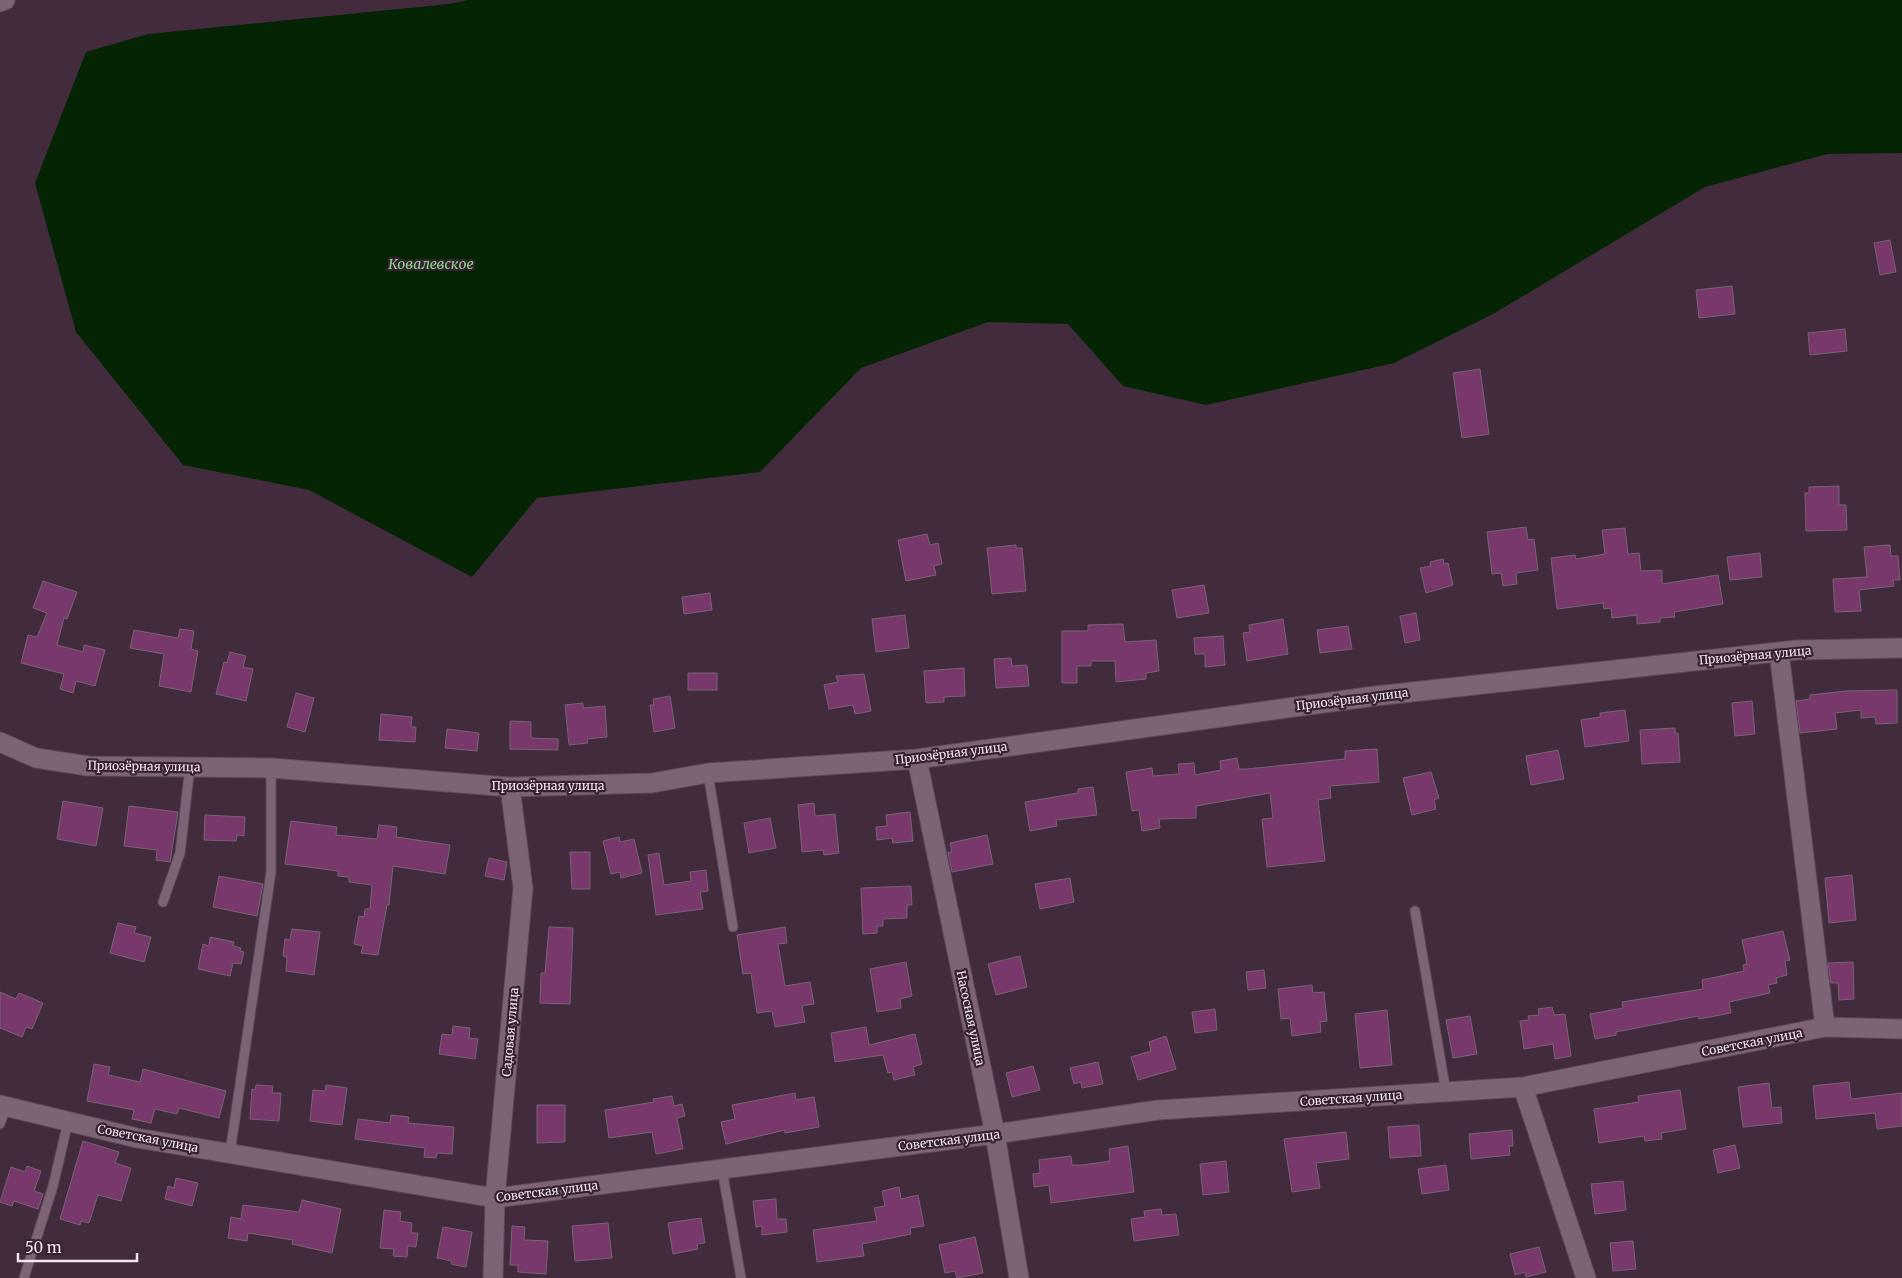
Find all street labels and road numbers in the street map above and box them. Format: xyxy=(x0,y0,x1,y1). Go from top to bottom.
street label: Приозёрная улица xyxy=(1698,643,1812,667)
street label: Приозёрная улица xyxy=(1295,685,1409,713)
street label: Приозёрная улица xyxy=(894,739,1008,767)
street label: Приозёрная улица xyxy=(87,758,201,774)
street label: Приозёрная улица xyxy=(492,778,605,793)
street label: Насосная улица xyxy=(954,969,989,1068)
street label: Садовая улица xyxy=(499,986,521,1077)
street label: Советская улица xyxy=(1700,1025,1804,1059)
street label: Советская улица xyxy=(1299,1087,1403,1109)
street label: Советская улица xyxy=(96,1121,200,1155)
street label: Советская улица xyxy=(897,1126,1001,1154)
street label: Советская улица xyxy=(495,1177,599,1205)

